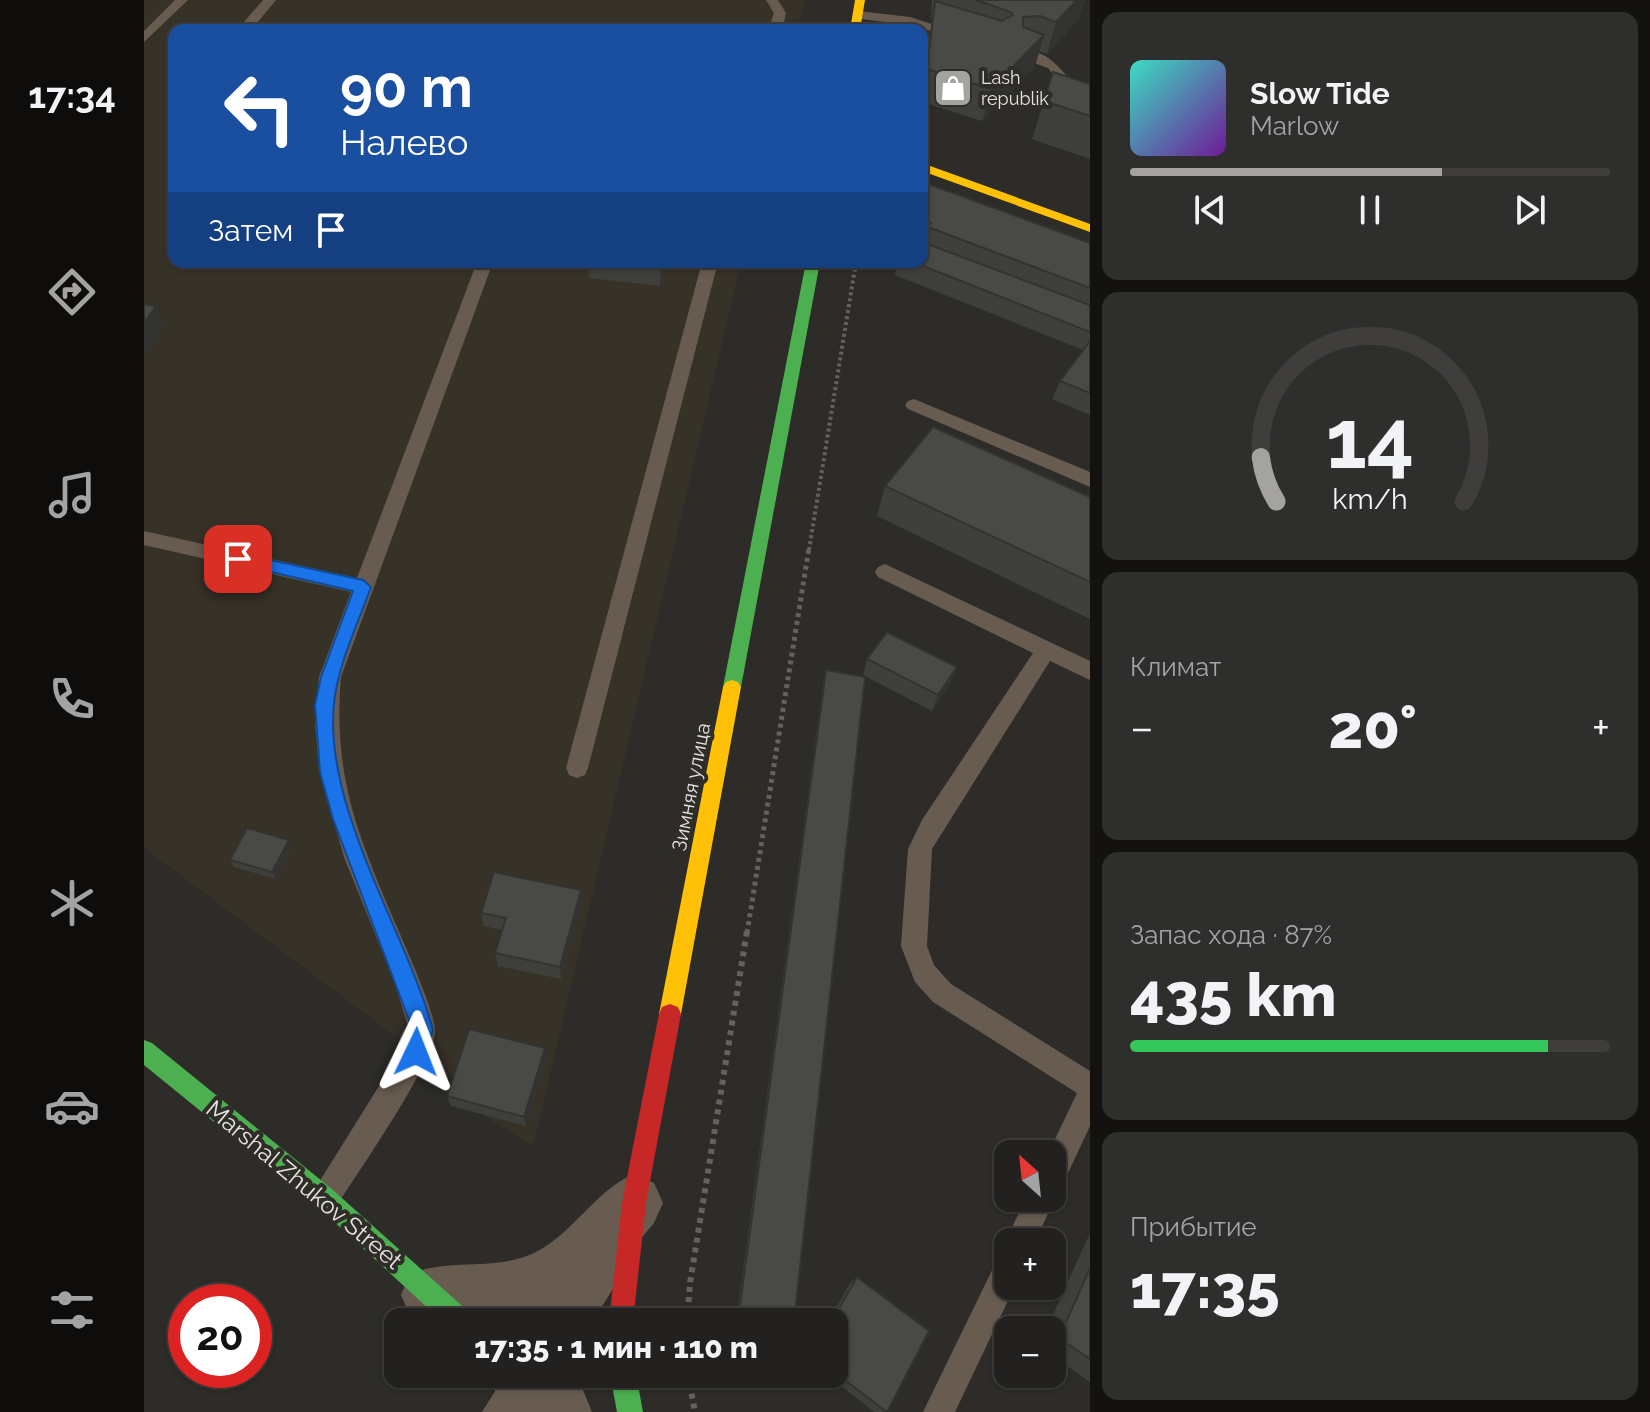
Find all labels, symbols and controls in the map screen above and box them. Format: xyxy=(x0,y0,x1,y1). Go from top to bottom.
text: 90 m xyxy=(340,54,473,120)
icon: left xyxy=(208,56,312,160)
shop icon: Lash republik xyxy=(932,67,974,109)
place label: Lash republik xyxy=(981,67,1049,109)
text: 17:34 xyxy=(28,74,116,116)
text: Slow Tide xyxy=(1250,76,1390,111)
text: Marlow xyxy=(1250,111,1339,141)
text: Налево xyxy=(340,121,468,163)
icon: previous xyxy=(1188,188,1232,232)
icon: pause xyxy=(1348,188,1392,232)
icon: next xyxy=(1508,188,1552,232)
icon: arrive xyxy=(309,208,353,252)
text: Затем xyxy=(208,213,293,248)
icon: directions xyxy=(44,264,100,320)
text: 14 xyxy=(1326,390,1414,487)
icon: music xyxy=(44,467,100,523)
text: km/h xyxy=(1332,482,1408,516)
pin xyxy=(204,525,272,593)
icon: arrive xyxy=(216,537,260,581)
text: Климат xyxy=(1130,652,1221,682)
icon: phone xyxy=(44,671,100,727)
text: 20° xyxy=(1329,692,1417,762)
text: − xyxy=(1130,702,1154,753)
text: + xyxy=(1592,702,1610,753)
street label: Зимняя улица xyxy=(667,721,715,853)
icon: climate xyxy=(44,875,100,931)
text: Запас хода · 87% xyxy=(1130,920,1332,950)
text: 435 km xyxy=(1130,960,1337,1030)
position arrow xyxy=(374,1010,458,1094)
icon: car xyxy=(44,1078,100,1134)
street label: Marshal Zhukov Street xyxy=(200,1094,408,1275)
north arrow xyxy=(994,1140,1066,1212)
map controls xyxy=(994,1140,1066,1388)
text: Прибытие xyxy=(1130,1212,1257,1242)
button: + xyxy=(994,1228,1066,1300)
text: 17:35 xyxy=(1130,1252,1280,1322)
icon: filters xyxy=(44,1282,100,1338)
speed limit sign: 20 xyxy=(168,1284,272,1388)
button: − xyxy=(994,1316,1066,1388)
text: 17:35 · 1 мин · 110 m xyxy=(474,1330,758,1365)

